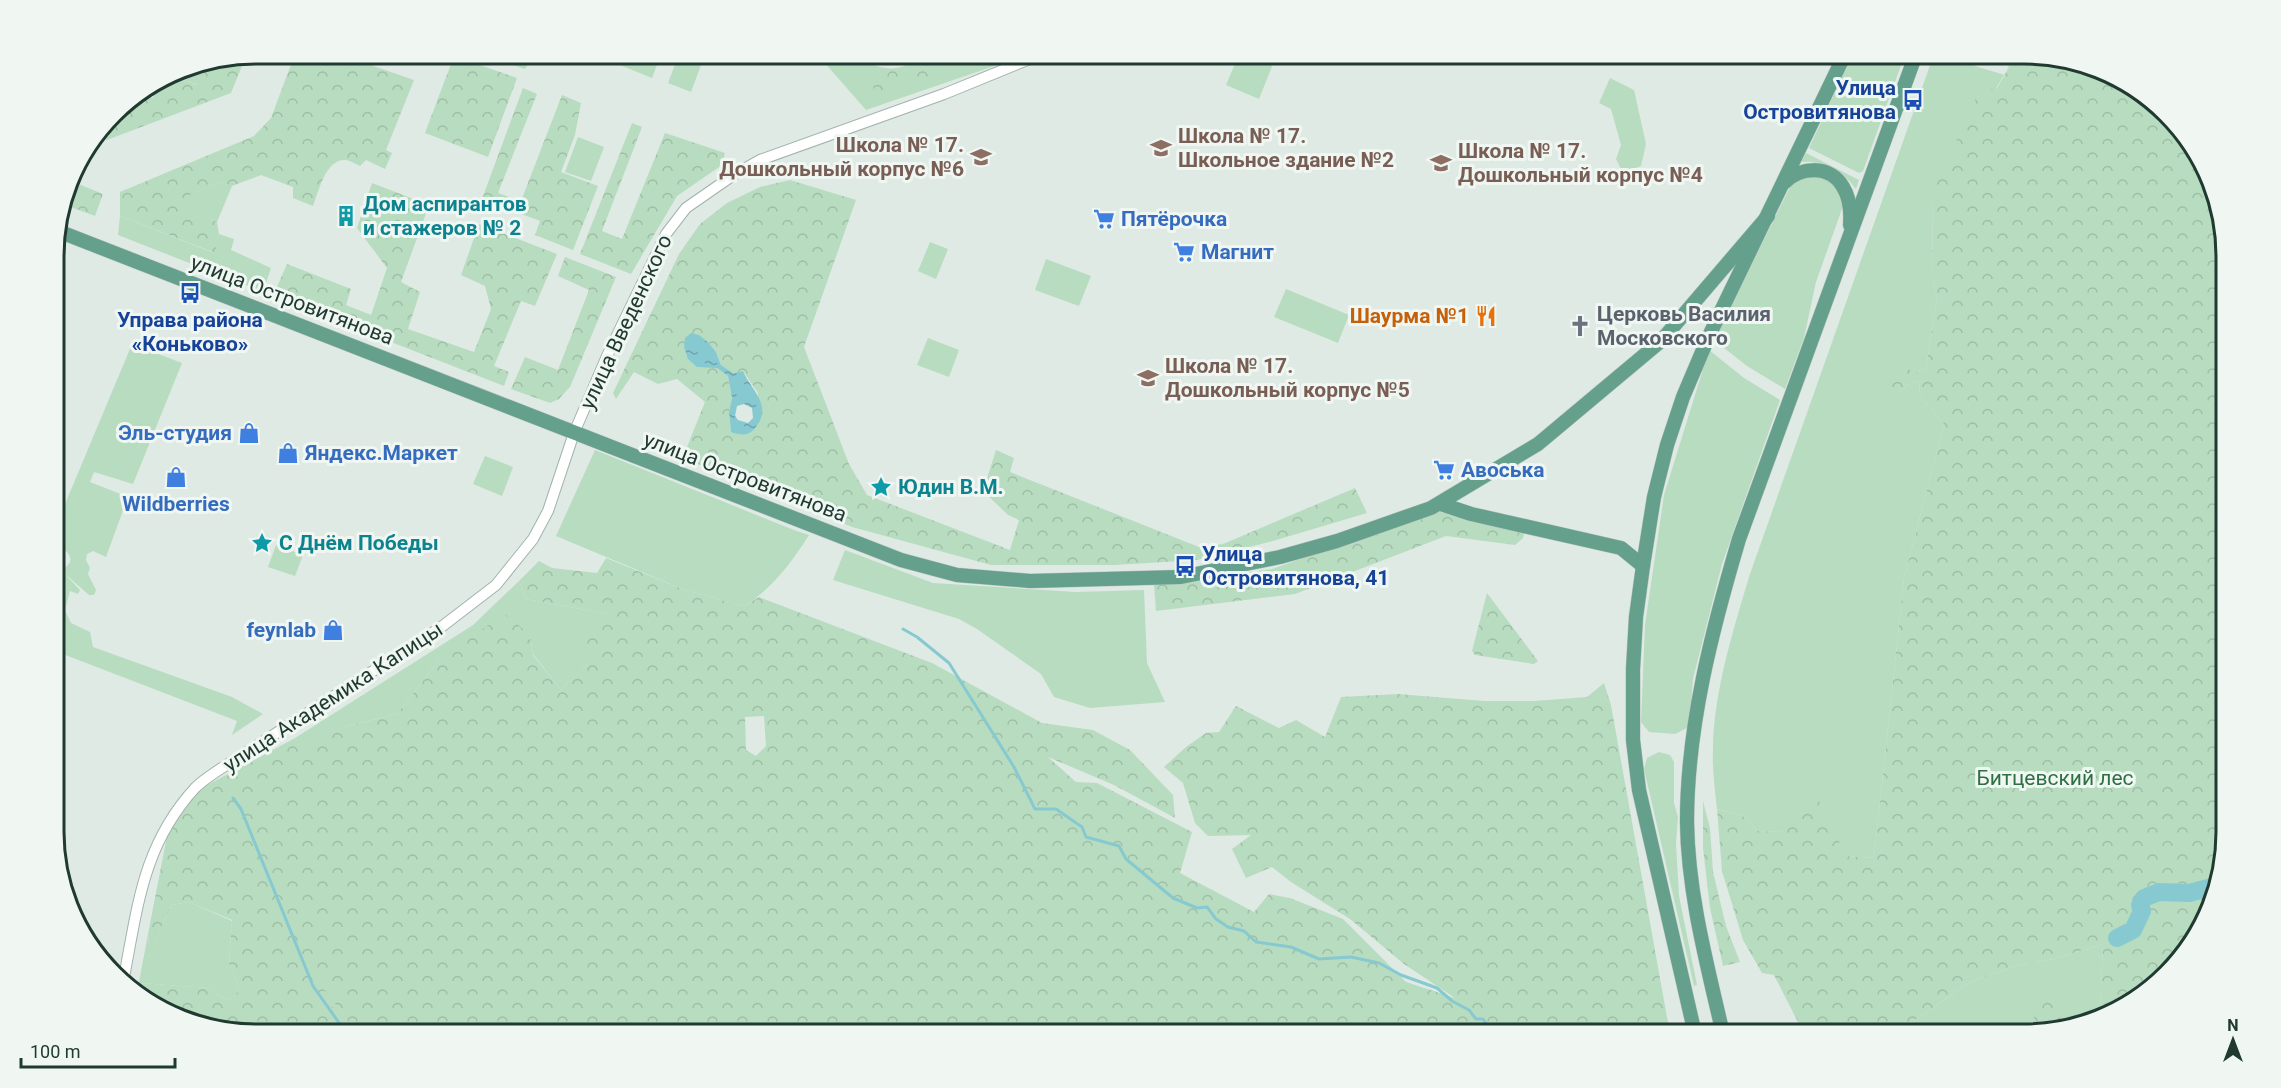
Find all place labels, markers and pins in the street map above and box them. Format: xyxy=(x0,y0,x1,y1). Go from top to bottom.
place label: Улица Островитянова xyxy=(1743,76,1896,124)
bus stop icon: Улица Островитянова xyxy=(1901,88,1925,112)
place label: Школа № 17. Школьное здание №2 xyxy=(1178,124,1394,172)
place label: Школа № 17. Дошкольный корпус №6 xyxy=(719,133,964,181)
school or university icon: Школа № 17. Школьное здание №2 xyxy=(1149,136,1173,160)
place label: Школа № 17. Дошкольный корпус №4 xyxy=(1458,139,1703,187)
school or university icon: Школа № 17. Дошкольный корпус №6 xyxy=(969,145,993,169)
school or university icon: Школа № 17. Дошкольный корпус №4 xyxy=(1429,151,1453,175)
place label: Дом аспирантов и стажеров № 2 xyxy=(363,192,527,240)
building icon: Дом аспирантов и стажеров № 2 xyxy=(334,204,358,228)
supermarket icon: Пятёрочка xyxy=(1092,207,1116,231)
place label: Пятёрочка xyxy=(1121,207,1227,231)
supermarket icon: Магнит xyxy=(1172,240,1196,264)
place label: Магнит xyxy=(1201,240,1274,264)
bus stop icon: Управа района «Коньково» xyxy=(178,281,202,305)
place label: Церковь Василия Московского xyxy=(1597,302,1771,350)
place label: Шаурма №1 xyxy=(1350,304,1469,328)
restaurant icon: Шаурма №1 xyxy=(1474,304,1498,328)
place label: Управа района «Коньково» xyxy=(117,308,263,356)
church icon: Церковь Василия Московского xyxy=(1568,314,1592,338)
place label: Школа № 17. Дошкольный корпус №5 xyxy=(1165,354,1410,402)
school or university icon: Школа № 17. Дошкольный корпус №5 xyxy=(1136,366,1160,390)
place label: Эль-студия xyxy=(118,421,232,445)
shop icon: Эль-студия xyxy=(237,421,261,445)
shop icon: Яндекс.Маркет xyxy=(276,441,300,465)
place label: Яндекс.Маркет xyxy=(304,441,458,465)
supermarket icon: Авоська xyxy=(1432,458,1456,482)
place label: Авоська xyxy=(1461,458,1545,482)
shop icon: Wildberries xyxy=(164,465,188,489)
place icon: Юдин В.М. xyxy=(869,475,893,499)
place label: Юдин В.М. xyxy=(898,475,1004,499)
place label: Wildberries xyxy=(122,492,230,516)
place icon: С Днём Победы xyxy=(250,531,274,555)
place label: С Днём Победы xyxy=(279,531,439,555)
place label: Улица Островитянова, 41 xyxy=(1202,542,1389,590)
bus stop icon: Улица Островитянова, 41 xyxy=(1173,554,1197,578)
place label: feynlab xyxy=(247,618,316,642)
shop icon: feynlab xyxy=(321,618,345,642)

